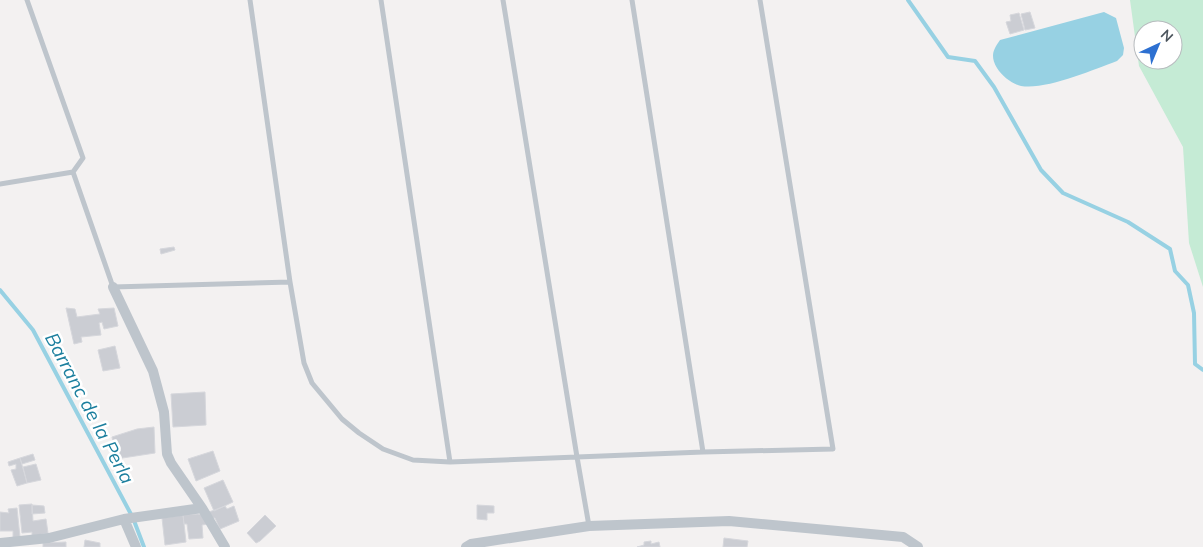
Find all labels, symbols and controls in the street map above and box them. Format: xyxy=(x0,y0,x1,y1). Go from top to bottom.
north arrow xyxy=(1133,20,1183,70)
text: N xyxy=(1157,26,1177,46)
water label: Barranc de la Perla xyxy=(40,328,140,488)

